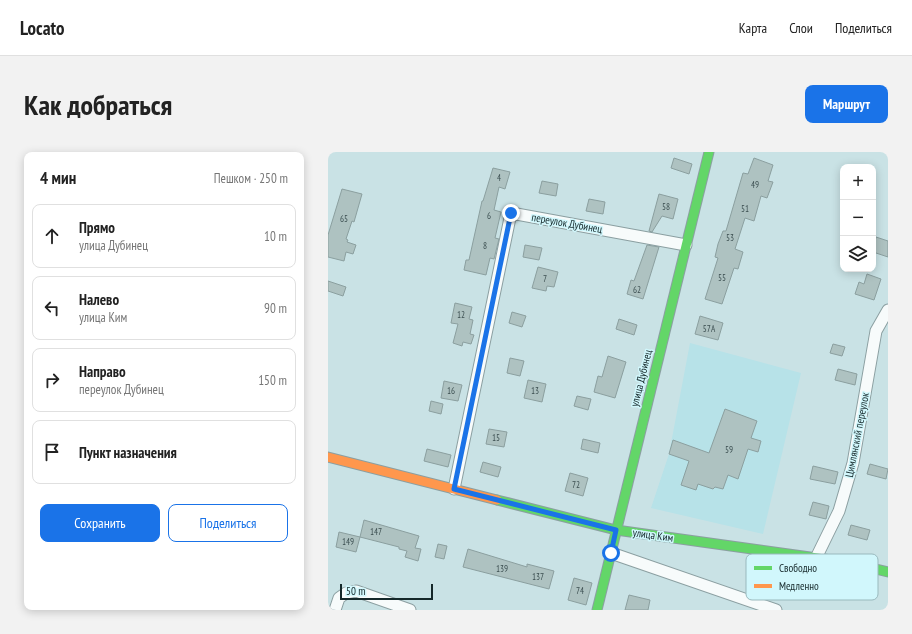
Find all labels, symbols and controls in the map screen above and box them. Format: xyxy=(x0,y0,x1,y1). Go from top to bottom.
text: Locato xyxy=(20,16,65,40)
text: Карта xyxy=(739,19,767,37)
text: Слои xyxy=(789,19,813,37)
text: Поделиться xyxy=(835,19,892,37)
button: Маршрут xyxy=(805,85,888,123)
text: Как добраться xyxy=(24,86,172,123)
map controls xyxy=(840,164,876,272)
button: + xyxy=(840,164,876,200)
text: 4 мин xyxy=(40,167,76,189)
text: Пешком · 250 m xyxy=(214,170,288,187)
house number: 4 xyxy=(497,172,501,183)
house number: 49 xyxy=(751,179,759,190)
button: − xyxy=(840,200,876,236)
house number: 58 xyxy=(662,201,670,212)
house number: 51 xyxy=(741,203,749,214)
route end xyxy=(502,204,520,222)
house number: 6 xyxy=(487,210,491,221)
street label: переулок Дубинец xyxy=(530,210,604,236)
house number: 65 xyxy=(340,213,348,224)
text: Прямо xyxy=(79,218,115,237)
icon: ahead xyxy=(41,225,63,247)
text: 10 m xyxy=(264,228,287,245)
house number: 53 xyxy=(726,232,734,243)
button: layers xyxy=(840,236,876,272)
text: улица Дубинец xyxy=(79,237,148,254)
house number: 8 xyxy=(483,240,487,251)
house number: 55 xyxy=(718,272,726,283)
house number: 7 xyxy=(543,273,547,284)
house number: 62 xyxy=(633,284,641,295)
text: Налево xyxy=(79,290,119,309)
icon: left xyxy=(41,297,63,319)
text: 90 m xyxy=(264,300,287,317)
text: улица Ким xyxy=(79,309,127,326)
house number: 12 xyxy=(457,309,465,320)
house number: 57А xyxy=(703,323,716,334)
street label: улица Дубинец xyxy=(627,348,655,408)
text: Направо xyxy=(79,362,126,381)
icon: right xyxy=(41,369,63,391)
text: 150 m xyxy=(258,372,287,389)
text: переулок Дубинец xyxy=(79,381,164,398)
house number: 16 xyxy=(447,385,455,396)
house number: 13 xyxy=(531,385,539,396)
street label: Цимлянский переулок xyxy=(842,391,872,479)
house number: 15 xyxy=(492,432,500,443)
icon: arrive xyxy=(41,441,63,463)
text: Пункт назначения xyxy=(79,443,177,462)
house number: 59 xyxy=(725,444,733,455)
house number: 72 xyxy=(572,479,580,490)
button: Сохранить xyxy=(40,504,160,542)
button: Поделиться xyxy=(168,504,288,542)
street label: улица Ким xyxy=(632,525,674,545)
house number: 147 xyxy=(370,526,382,537)
house number: 149 xyxy=(342,536,354,547)
route start xyxy=(602,544,620,562)
legend xyxy=(746,554,878,600)
text: Свободно xyxy=(779,561,817,575)
house number: 139 xyxy=(496,563,508,574)
house number: 137 xyxy=(532,571,544,582)
text: Медленно xyxy=(779,579,819,593)
scale bar xyxy=(340,582,433,601)
text: 50 m xyxy=(346,584,365,598)
house number: 74 xyxy=(576,585,584,596)

